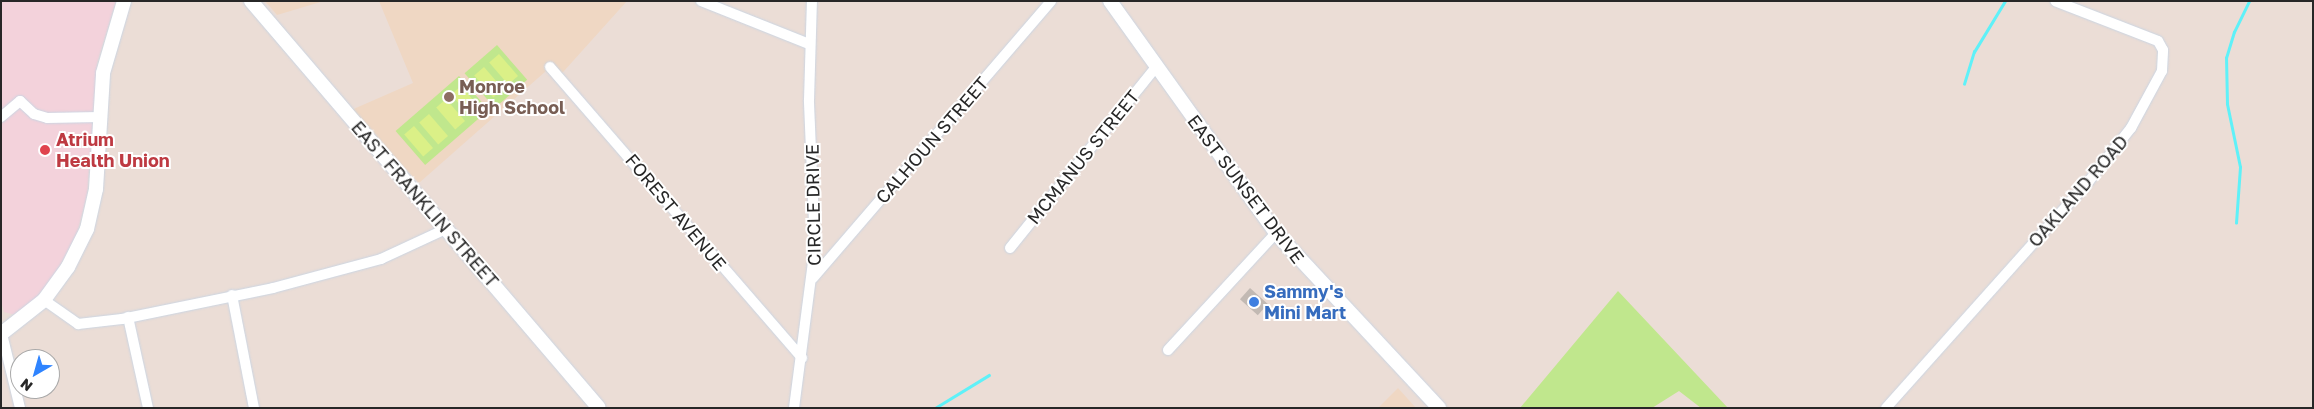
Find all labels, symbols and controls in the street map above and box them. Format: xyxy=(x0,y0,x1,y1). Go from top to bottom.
street label: CALHOUN STREET xyxy=(871,72,993,208)
place label: Monroe High School xyxy=(459,76,565,118)
street label: MCMANUS STREET xyxy=(1022,86,1144,228)
marker: Monroe High School xyxy=(443,91,455,103)
street label: EAST SUNSET DRIVE xyxy=(1183,111,1309,267)
street label: EAST FRANKLIN STREET xyxy=(347,116,503,292)
place label: Atrium Health Union xyxy=(56,129,170,172)
street label: OAKLAND ROAD xyxy=(2024,131,2132,251)
marker: Atrium Health Union xyxy=(38,143,52,157)
street label: CIRCLE DRIVE xyxy=(801,144,825,266)
street label: FOREST AVENUE xyxy=(621,149,731,275)
place label: Sammy's Mini Mart xyxy=(1264,281,1346,324)
marker: Sammy's Mini Mart xyxy=(1248,296,1260,308)
north arrow xyxy=(10,349,60,399)
text: N xyxy=(17,375,36,395)

